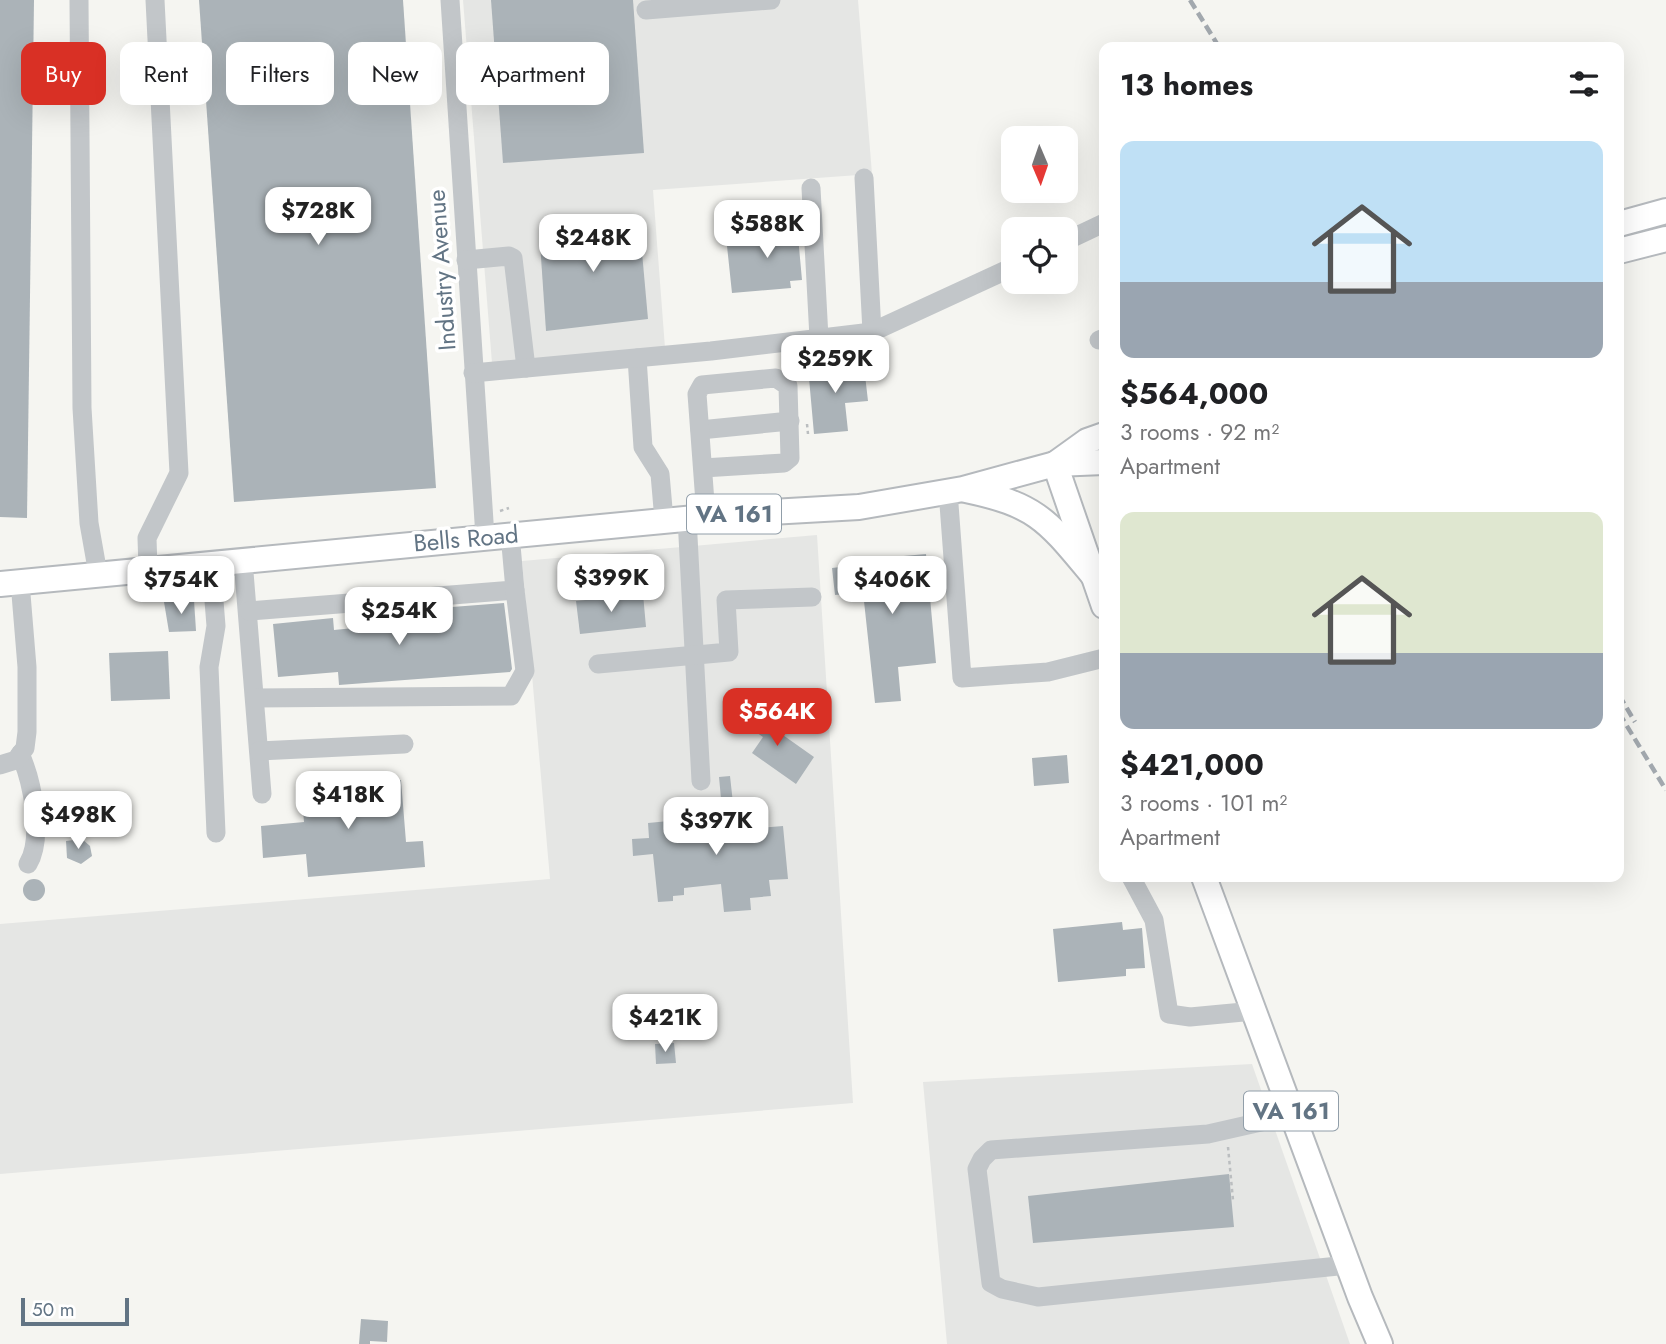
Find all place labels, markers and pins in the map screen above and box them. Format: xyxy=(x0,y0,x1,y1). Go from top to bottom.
pin: $728K xyxy=(269,188,367,247)
pin: $588K xyxy=(718,201,816,260)
pin: $248K xyxy=(544,215,642,274)
pin: $259K xyxy=(786,336,884,395)
pin: $399K xyxy=(562,554,660,614)
pin: $754K xyxy=(132,556,230,616)
pin: $406K xyxy=(843,556,941,616)
pin: $254K xyxy=(350,588,448,647)
pin: $564K xyxy=(728,688,826,748)
pin: $418K xyxy=(299,772,397,831)
pin: $498K xyxy=(29,792,127,851)
pin: $397K xyxy=(667,798,765,857)
pin: $421K xyxy=(616,995,714,1054)

